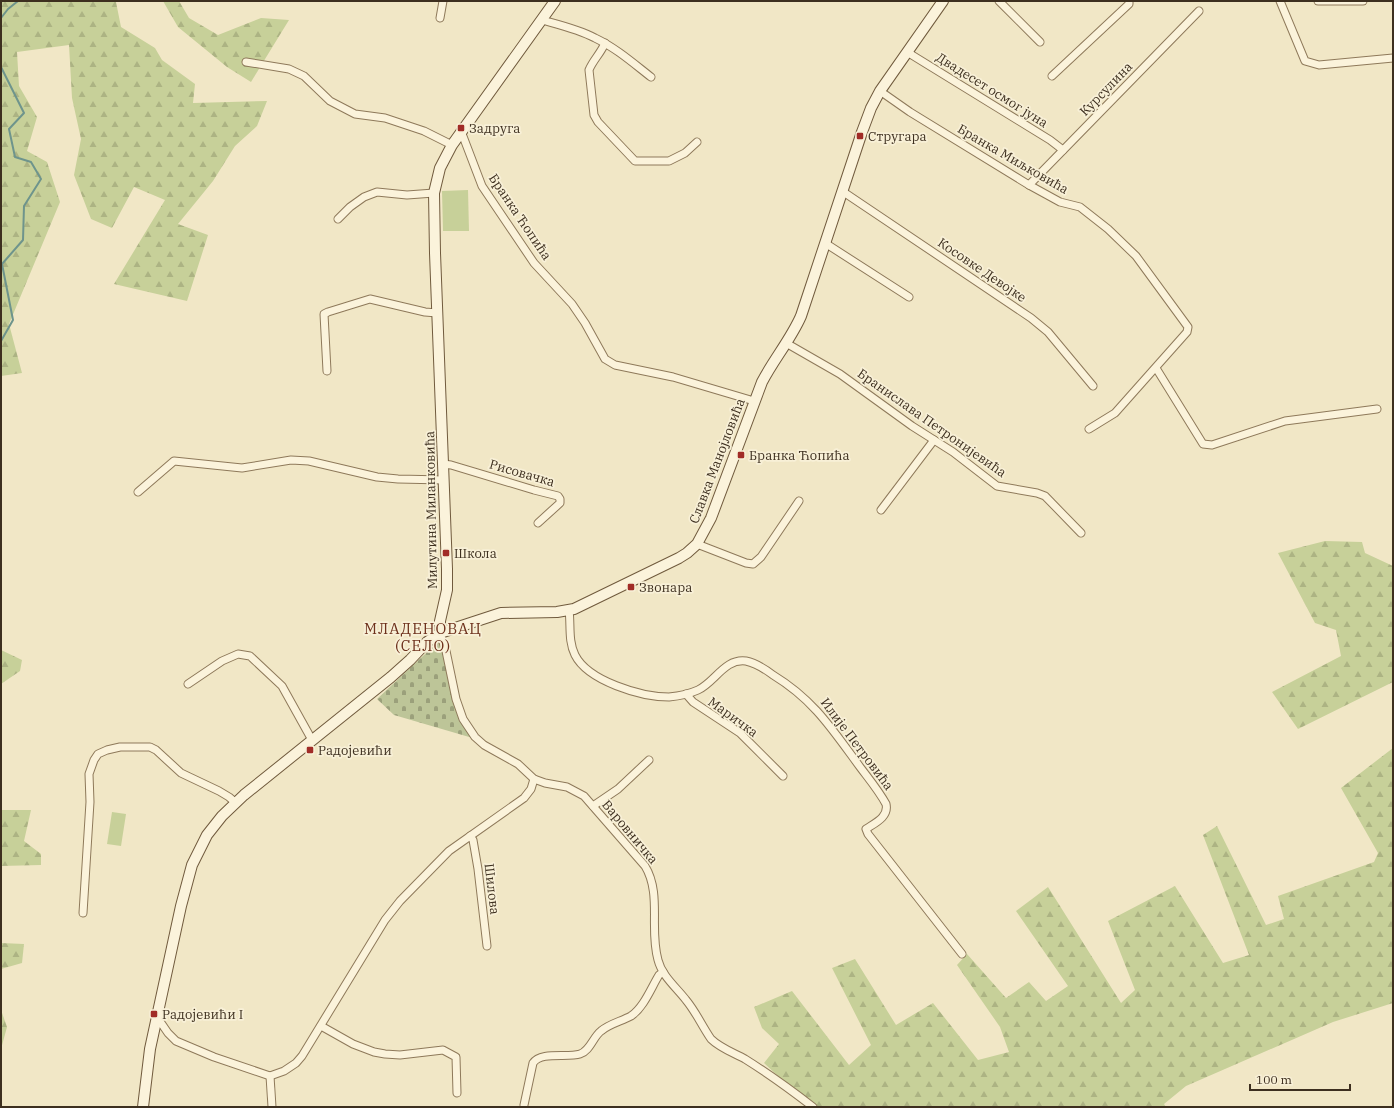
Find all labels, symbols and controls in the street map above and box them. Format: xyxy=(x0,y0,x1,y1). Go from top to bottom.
street label: Двадесет осмог јуна xyxy=(933,49,1051,131)
street label: Курсулина xyxy=(1076,58,1136,120)
place label: Задруга xyxy=(469,120,520,137)
street label: Бранка Миљковића xyxy=(954,120,1072,198)
marker: Задруга xyxy=(456,123,466,133)
place label: Стругара xyxy=(868,128,927,145)
marker: Стругара xyxy=(855,131,865,141)
street label: Бранка Ћопића xyxy=(485,171,555,263)
street label: Косовке Девојке xyxy=(934,234,1030,306)
street label: Бранислава Петронијевића xyxy=(854,365,1010,481)
street label: Славка Манојловића xyxy=(685,396,749,526)
street label: Милутина Миланковића xyxy=(421,431,441,589)
place label: Бранка Ћопића xyxy=(749,447,850,464)
marker: Бранка Ћопића xyxy=(736,450,746,460)
street label: Рисовачка xyxy=(487,456,557,490)
place label: Школа xyxy=(454,545,497,562)
marker: Школа xyxy=(441,548,451,558)
place label: Звонара xyxy=(639,579,692,596)
marker: Звонара xyxy=(626,582,636,592)
district label: МЛАДЕНОВАЦ (СЕЛО) xyxy=(364,619,482,655)
street label: Маричка xyxy=(705,693,761,741)
street label: Илије Петровића xyxy=(817,694,897,794)
place label: Радојевићи xyxy=(318,742,392,759)
marker: Радојевићи xyxy=(305,745,315,755)
street label: Варовничка xyxy=(598,797,662,867)
street label: Шилова xyxy=(480,863,504,915)
place label: Радојевићи I xyxy=(162,1006,243,1023)
marker: Радојевићи I xyxy=(149,1009,159,1019)
scale bar xyxy=(1250,1066,1350,1092)
text: 100 m xyxy=(1256,1072,1292,1087)

